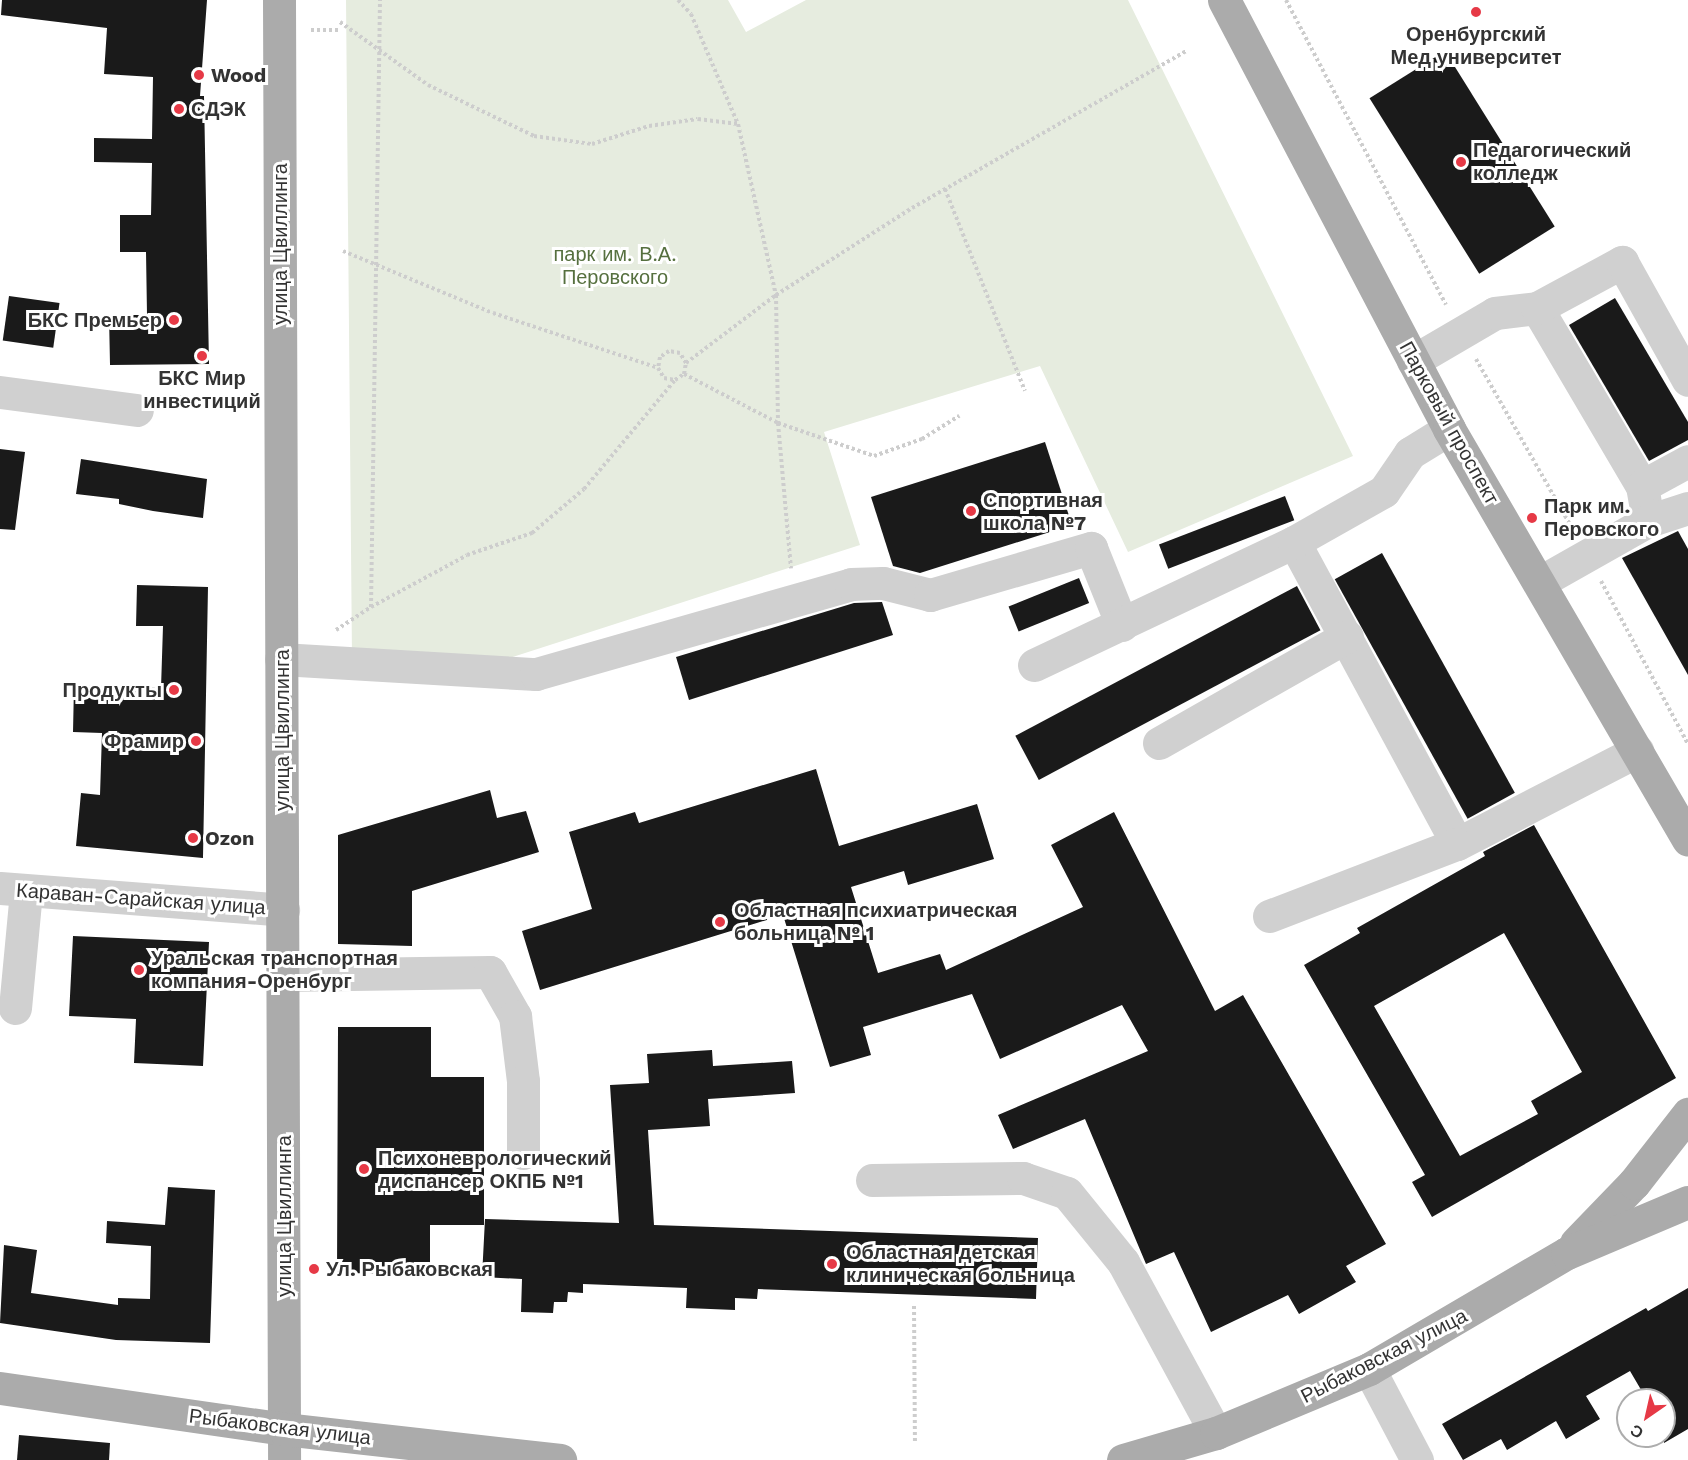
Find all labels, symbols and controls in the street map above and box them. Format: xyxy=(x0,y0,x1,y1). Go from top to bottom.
marker: Оренбургский Мед университет xyxy=(1469,5,1483,19)
place label: Оренбургский Мед университет xyxy=(1391,22,1561,69)
place label: Wood xyxy=(211,63,266,87)
marker: Wood xyxy=(192,68,206,82)
place label: СДЭК xyxy=(191,97,246,121)
marker: СДЭК xyxy=(172,102,186,116)
place label: Педагогический колледж xyxy=(1473,138,1631,185)
marker: Педагогический колледж xyxy=(1454,155,1468,169)
street label: улица Цвиллинга xyxy=(268,163,292,325)
park label: парк им. В.А. Перовского xyxy=(553,243,677,290)
place label: БКС Премьер xyxy=(28,308,162,332)
marker: БКС Премьер xyxy=(167,313,181,327)
street label: Парковый проспект xyxy=(1394,337,1504,509)
marker: БКС Мир инвестиций xyxy=(195,349,209,363)
place label: БКС Мир инвестиций xyxy=(143,366,261,413)
place label: Спортивная школа №7 xyxy=(983,488,1103,535)
place label: Парк им. Перовского xyxy=(1544,494,1659,541)
marker: Спортивная школа №7 xyxy=(964,504,978,518)
marker: Парк им. Перовского xyxy=(1525,511,1539,525)
street label: улица Цвиллинга xyxy=(270,649,294,811)
place label: Продукты xyxy=(63,678,162,702)
marker: Продукты xyxy=(167,683,181,697)
place label: Фрамир xyxy=(104,729,184,753)
marker: Фрамир xyxy=(189,734,203,748)
place label: Ozon xyxy=(205,826,254,850)
marker: Ozon xyxy=(186,831,200,845)
street label: Караван-Сарайская улица xyxy=(15,878,267,920)
place label: Областная психиатрическая больница № 1 xyxy=(734,898,1017,945)
marker: Областная психиатрическая больница № 1 xyxy=(711,913,729,931)
place label: Уральская транспортная компания-Оренбург xyxy=(151,946,398,993)
marker: Уральская транспортная компания-Оренбург xyxy=(132,963,146,977)
street label: улица Цвиллинга xyxy=(272,1135,296,1297)
place label: Психоневрологический диспансер ОКПБ №1 xyxy=(378,1146,612,1193)
marker: Психоневрологический диспансер ОКПБ №1 xyxy=(355,1160,373,1178)
place label: Областная детская клиническая больница xyxy=(846,1240,1075,1287)
marker: Областная детская клиническая больница xyxy=(823,1255,841,1273)
place label: Ул. Рыбаковская xyxy=(326,1257,493,1281)
marker: Ул. Рыбаковская xyxy=(307,1262,321,1276)
street label: Рыбаковская улица xyxy=(1297,1304,1471,1408)
north arrow xyxy=(1616,1388,1676,1448)
street label: Рыбаковская улица xyxy=(188,1404,372,1450)
text: С xyxy=(1627,1421,1647,1443)

